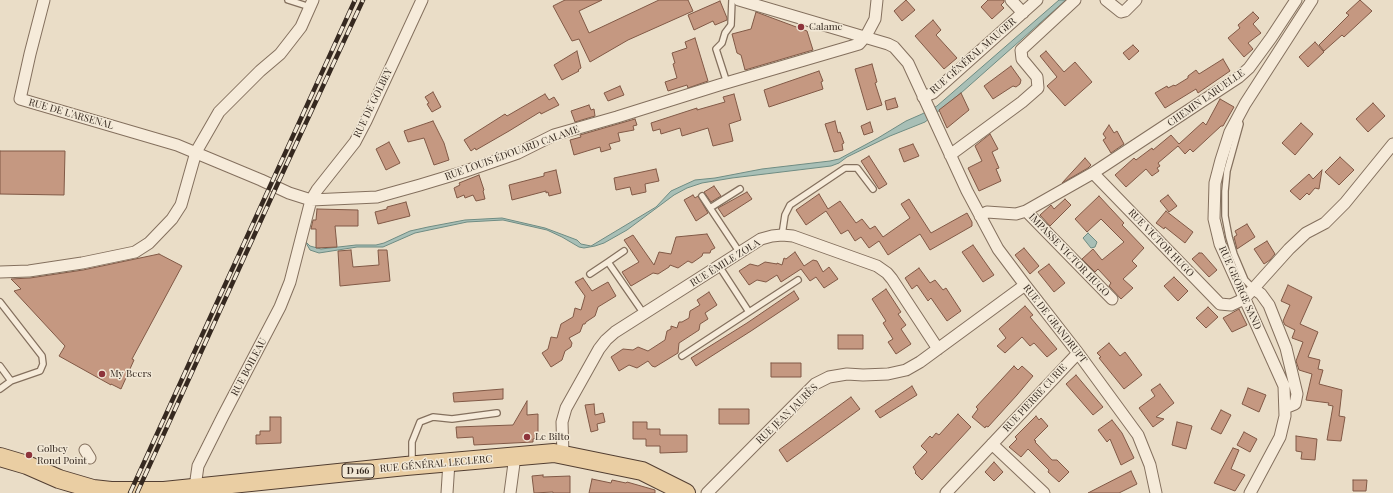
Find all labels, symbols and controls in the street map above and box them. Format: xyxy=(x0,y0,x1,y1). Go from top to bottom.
street label: RUE GÉNÉRAL MAUGER xyxy=(927,15,1019,97)
place label: Calame xyxy=(809,21,843,33)
marker: Calame xyxy=(796,22,806,32)
street label: RUE DE GOLBEY xyxy=(351,66,395,140)
street label: CHEMIN LARUELLE xyxy=(1165,67,1247,129)
street label: RUE DE L'ARSENAL xyxy=(27,96,115,132)
street label: RUE LOUIS ÉDOUARD CALAME xyxy=(443,123,581,183)
street label: RUE VICTOR HUGO xyxy=(1126,207,1196,279)
street label: IMPASSE VICTOR HUGO xyxy=(1026,211,1112,299)
street label: RUE ÉMILE ZOLA xyxy=(688,237,762,289)
street label: RUE GEORGE SAND xyxy=(1216,244,1264,332)
street label: RUE DE GRANDRUPT xyxy=(1021,282,1089,366)
street label: RUE BOILEAU xyxy=(229,336,269,398)
street label: RUE PIERRE CURIE xyxy=(1000,362,1070,434)
place label: My Beers xyxy=(110,368,151,380)
marker: My Beers xyxy=(97,369,107,379)
street label: RUE JEAN JAURÈS xyxy=(754,382,820,446)
place label: Le Bilto xyxy=(535,431,569,443)
marker: Le Bilto xyxy=(522,432,532,442)
place label: Golbey Rond Point xyxy=(37,443,87,466)
marker: Golbey Rond Point xyxy=(24,450,34,460)
street label: RUE GÉNÉRAL LECLERC xyxy=(379,453,493,475)
road number: D 166 xyxy=(342,464,374,478)

